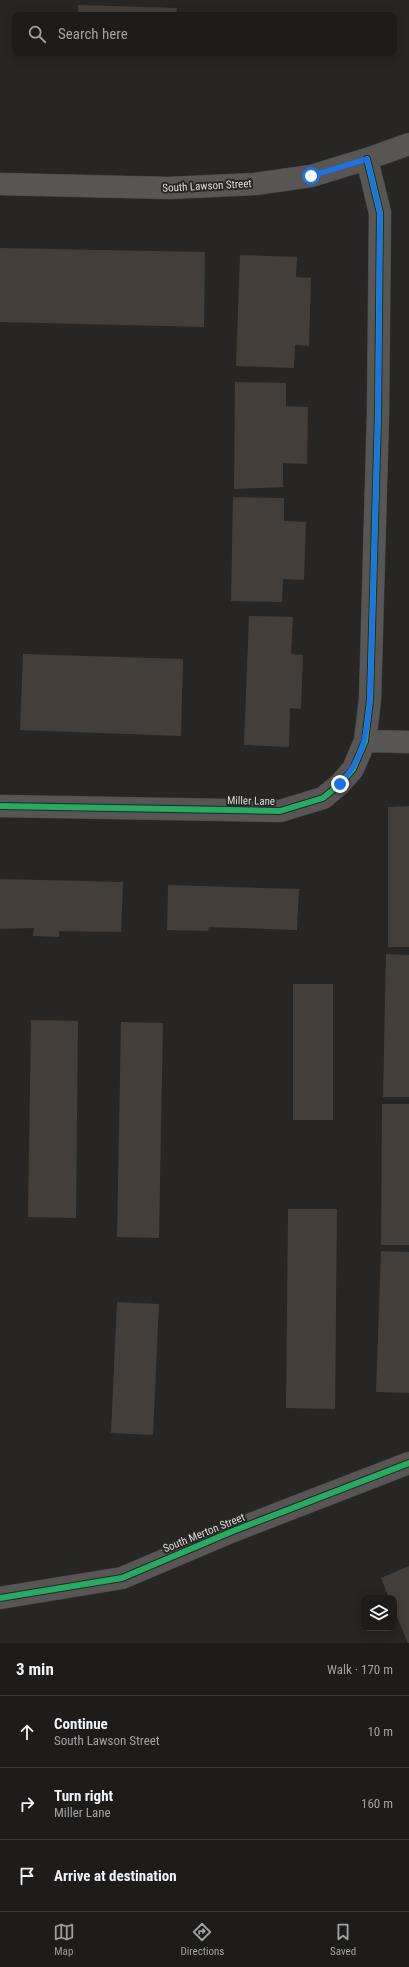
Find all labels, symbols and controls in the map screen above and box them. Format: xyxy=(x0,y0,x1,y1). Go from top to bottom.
search box xyxy=(12,12,397,56)
icon: search xyxy=(26,23,48,45)
text: Search here xyxy=(58,25,128,43)
route start xyxy=(302,167,320,185)
street label: South Lawson Street xyxy=(162,177,252,195)
route end xyxy=(331,775,349,793)
street label: Miller Lane xyxy=(227,794,275,808)
street label: South Merton Street xyxy=(161,1511,247,1555)
map controls xyxy=(361,1595,397,1631)
button: layers xyxy=(361,1595,397,1631)
text: 3 min xyxy=(16,1659,54,1679)
text: Walk · 170 m xyxy=(327,1662,393,1677)
text: Continue xyxy=(54,1715,108,1733)
icon: ahead xyxy=(16,1721,38,1743)
text: 10 m xyxy=(367,1724,393,1739)
text: South Lawson Street xyxy=(54,1733,160,1748)
text: Turn right xyxy=(54,1787,113,1805)
icon: right xyxy=(16,1793,38,1815)
text: 160 m xyxy=(361,1796,393,1811)
text: Miller Lane xyxy=(54,1805,111,1820)
icon: arrive xyxy=(16,1865,38,1887)
text: Arrive at destination xyxy=(54,1867,177,1885)
tab: Map xyxy=(53,1921,75,1958)
tab: Directions xyxy=(180,1921,224,1958)
tab: Saved xyxy=(330,1921,356,1958)

